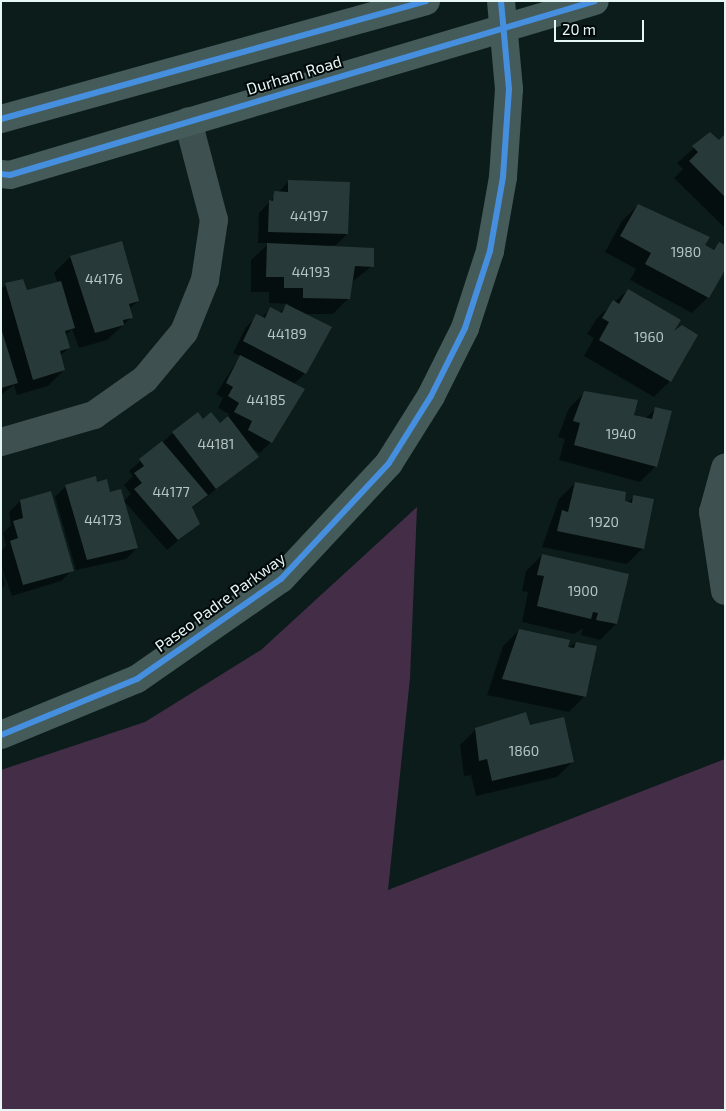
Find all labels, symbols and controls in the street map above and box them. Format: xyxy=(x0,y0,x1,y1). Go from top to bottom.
scale bar xyxy=(556,10,646,42)
text: 20 m xyxy=(562,20,596,38)
street label: Durham Road xyxy=(244,51,344,99)
house number: 44197 xyxy=(290,208,328,224)
house number: 1980 xyxy=(671,244,701,260)
house number: 44193 xyxy=(292,264,330,280)
house number: 44176 xyxy=(85,271,123,287)
house number: 44189 xyxy=(267,326,307,342)
house number: 1960 xyxy=(634,329,664,345)
house number: 44185 xyxy=(247,392,285,408)
house number: 1940 xyxy=(606,426,636,442)
house number: 44181 xyxy=(198,436,234,452)
house number: 44177 xyxy=(152,484,190,500)
house number: 44173 xyxy=(84,512,122,528)
house number: 1920 xyxy=(589,514,619,530)
street label: Paseo Padre Parkway xyxy=(151,548,289,656)
house number: 1900 xyxy=(568,583,598,599)
house number: 1860 xyxy=(509,743,539,759)

